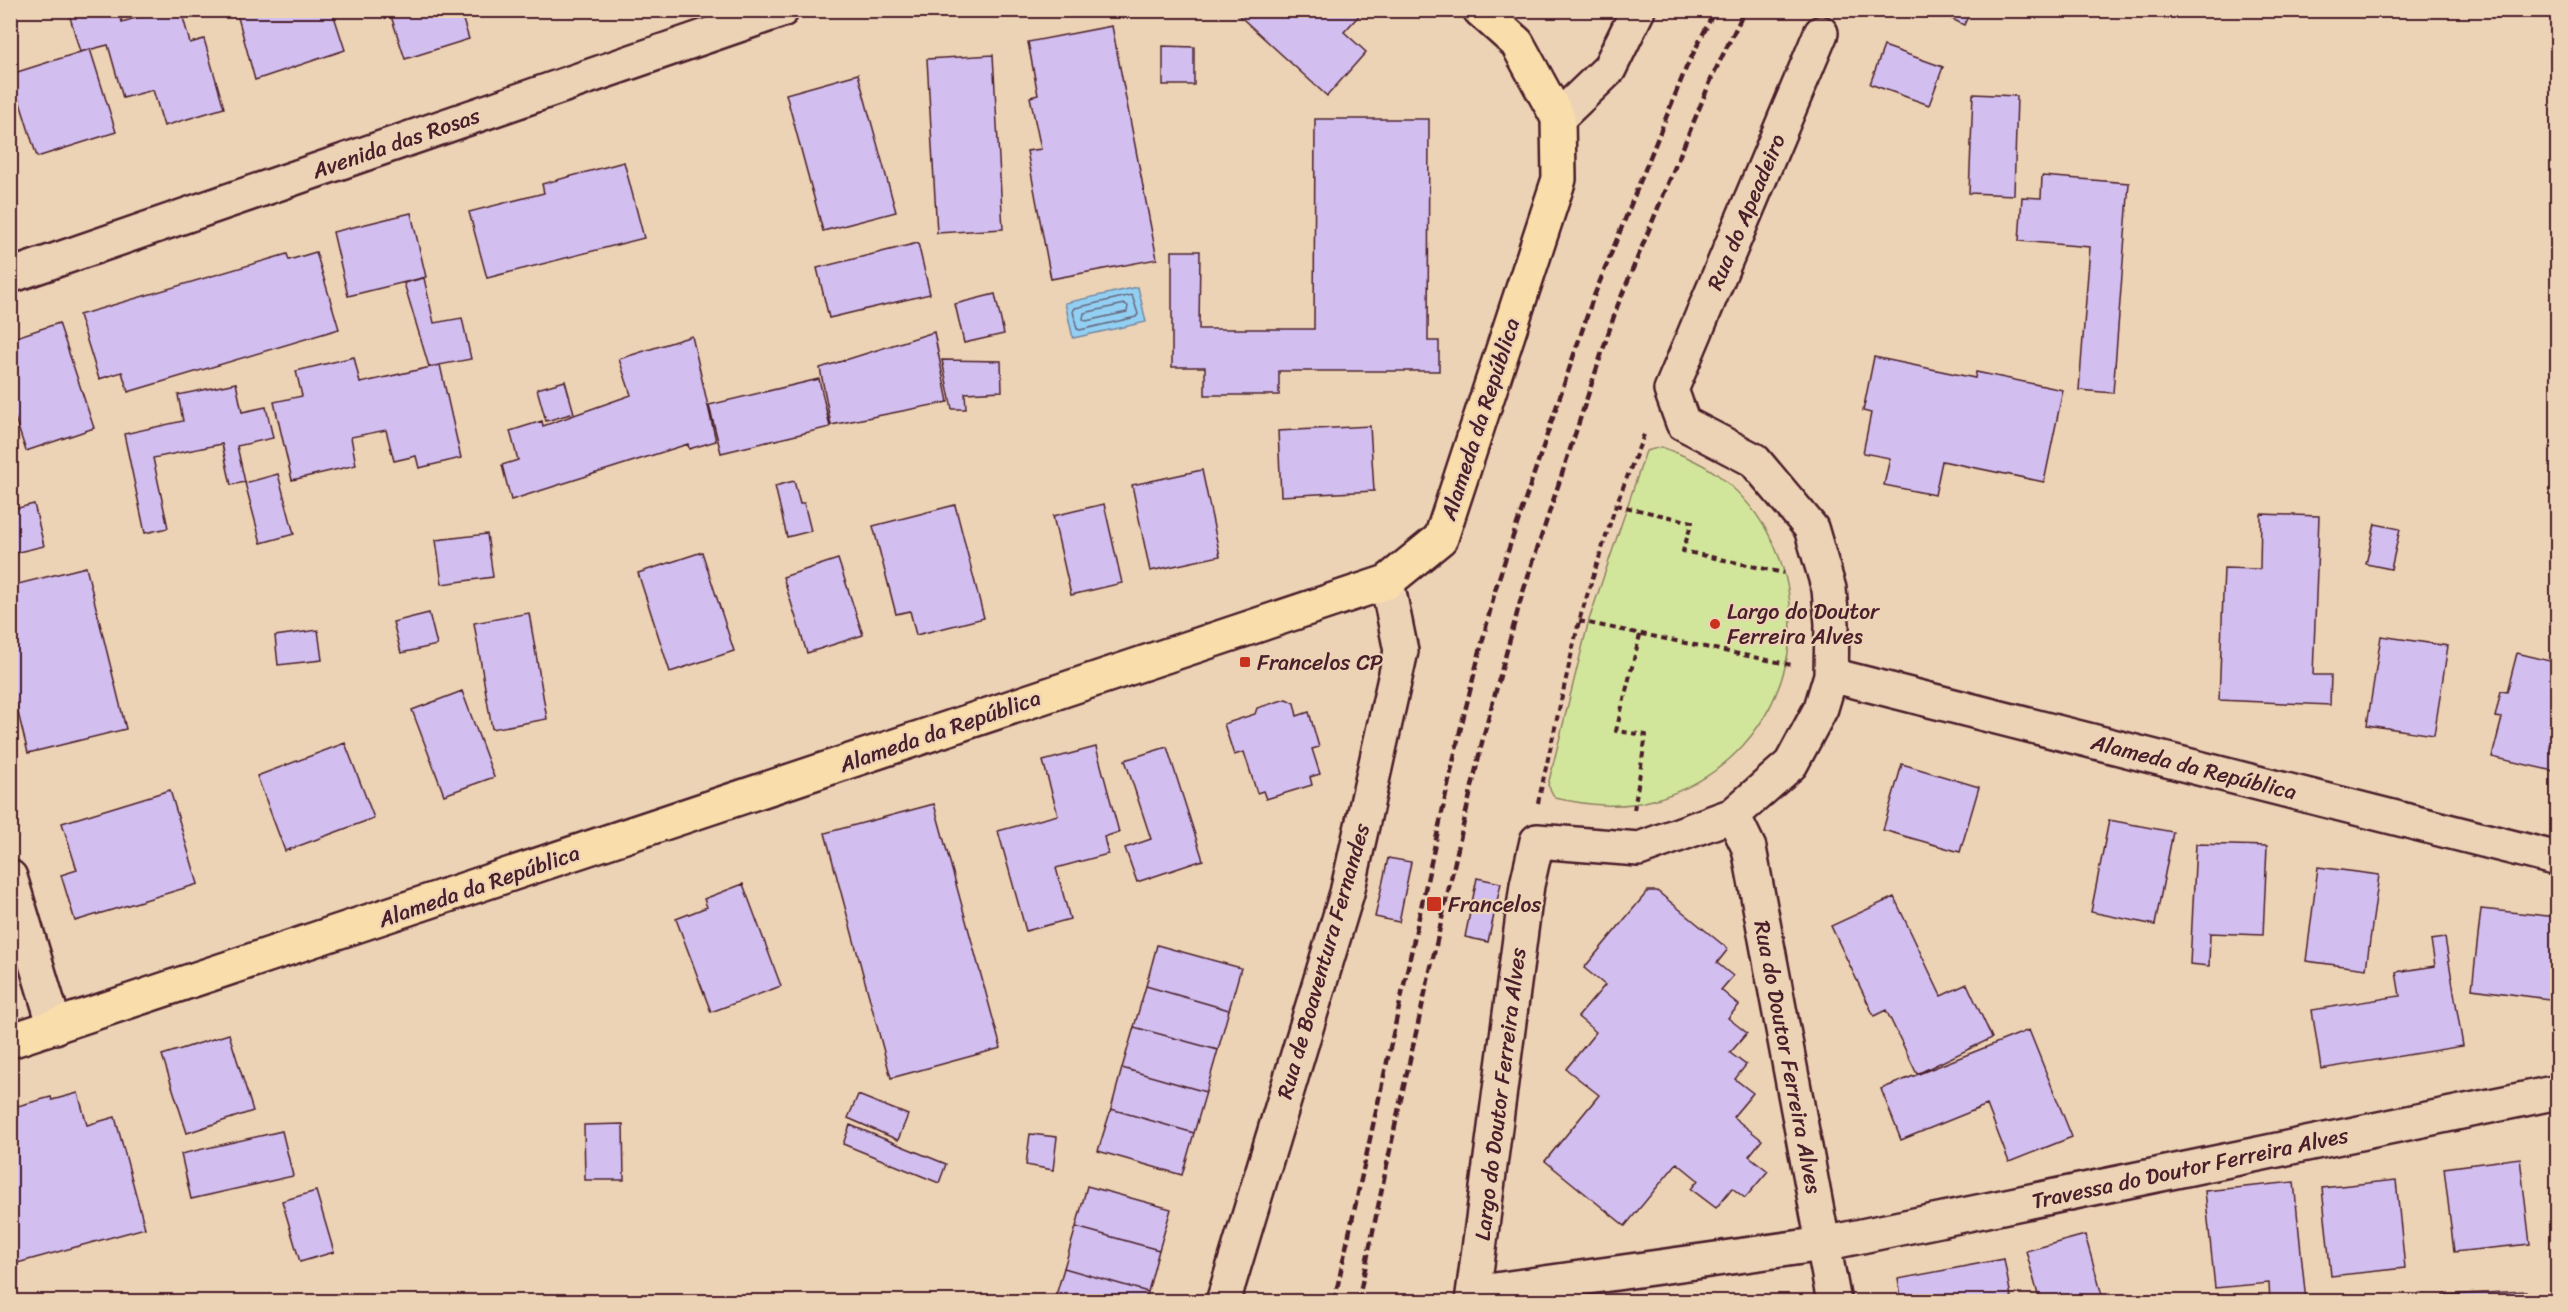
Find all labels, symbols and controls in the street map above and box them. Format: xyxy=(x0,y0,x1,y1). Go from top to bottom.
street label: Avenida das Rosas xyxy=(306,96,486,190)
street label: Rua do Apeadeiro xyxy=(1695,128,1797,296)
street label: Alameda da República xyxy=(1429,313,1531,526)
place label: Largo do Doutor Ferreira Alves xyxy=(1727,592,1881,656)
marker: Largo do Doutor Ferreira Alves xyxy=(1708,617,1722,631)
place label: Francelos CP xyxy=(1257,643,1383,682)
marker: Francelos CP xyxy=(1238,655,1252,669)
street label: Alameda da República xyxy=(833,678,1046,784)
street label: Alameda da República xyxy=(2086,722,2301,811)
street label: Rua de Boaventura Fernandes xyxy=(1265,818,1381,1104)
street label: Alameda da República xyxy=(372,833,585,939)
place label: Francelos xyxy=(1448,885,1542,924)
marker: Francelos xyxy=(1425,895,1443,913)
street label: Rua do Doutor Ferreira Alves xyxy=(1742,917,1834,1197)
street label: Largo do Doutor Ferreira Alves xyxy=(1463,945,1537,1243)
street label: Travessa do Doutor Ferreira Alves xyxy=(2028,1115,2353,1221)

